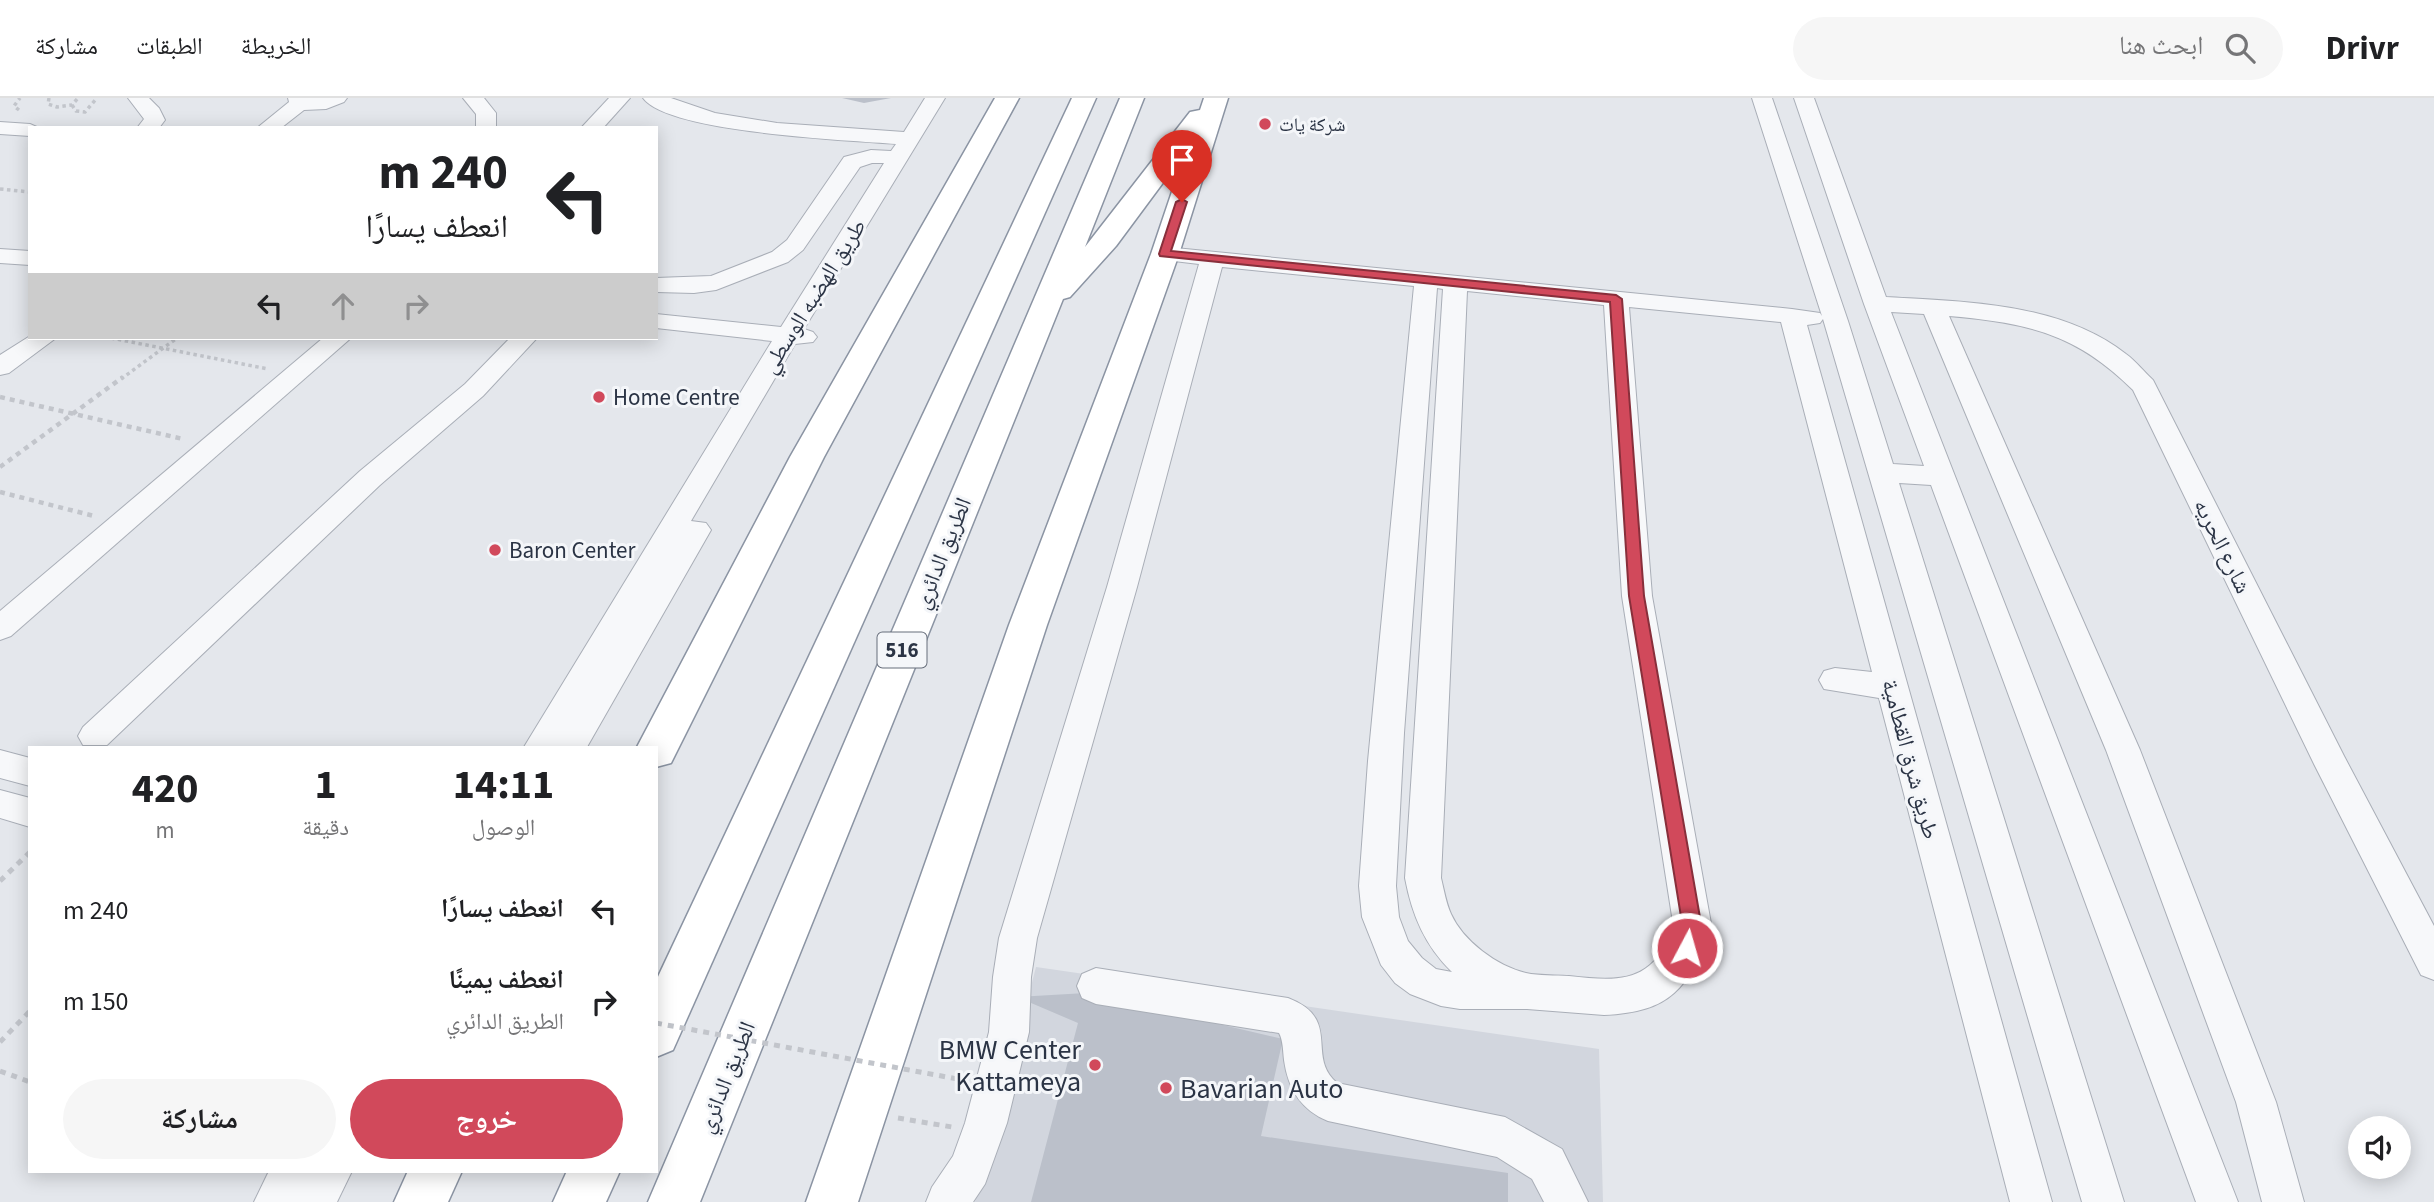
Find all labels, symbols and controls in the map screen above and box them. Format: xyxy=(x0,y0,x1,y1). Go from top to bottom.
search box xyxy=(1793,17,2283,80)
text: Drivr xyxy=(2325,25,2399,72)
text: ابحث هنا xyxy=(2119,27,2203,64)
text: مشاركة xyxy=(35,29,98,64)
text: الطبقات xyxy=(136,29,203,64)
text: الخريطة xyxy=(241,29,311,64)
icon: search xyxy=(2221,29,2259,67)
place label: شركة يات xyxy=(1279,112,1345,139)
marker: شركة يات xyxy=(1257,116,1273,132)
pin xyxy=(1152,130,1212,202)
text: 240 m xyxy=(379,138,508,208)
icon: arrive xyxy=(1163,141,1201,179)
icon: left xyxy=(532,154,623,245)
text: انعطف يسارًا xyxy=(365,204,508,250)
street label: طريق الهضبه الوسطي xyxy=(753,212,876,381)
icon: left xyxy=(251,287,289,325)
icon: ahead xyxy=(324,287,362,325)
icon: right xyxy=(397,287,435,325)
place label: Home Centre xyxy=(613,381,740,414)
marker: Home Centre xyxy=(591,389,607,405)
street label: الطريق الدائري xyxy=(905,492,982,615)
street label: شارع الحريه xyxy=(2185,493,2260,599)
place label: Baron Center xyxy=(509,534,637,567)
marker: Baron Center xyxy=(487,542,503,558)
road number: 516 xyxy=(878,632,926,668)
street label: طريق شرق القطامية xyxy=(1873,675,1948,843)
text: 1 xyxy=(315,755,337,815)
text: 14:11 xyxy=(453,755,554,815)
text: 420 xyxy=(132,759,198,819)
text: دقيقة xyxy=(302,811,349,844)
text: الوصول xyxy=(472,811,535,844)
text: m xyxy=(156,814,175,847)
text: انعطف يسارًا xyxy=(441,890,564,927)
text: 240 m xyxy=(63,892,129,929)
icon: left xyxy=(585,892,623,930)
position arrow xyxy=(1650,911,1724,985)
text: انعطف يمينًا xyxy=(449,961,564,998)
text: 150 m xyxy=(63,983,129,1020)
icon: right xyxy=(585,983,623,1021)
text: الطريق الدائري xyxy=(446,1005,564,1038)
street label: الطريق الدائري xyxy=(689,1016,766,1139)
place label: BMW Center Kattameya xyxy=(939,1030,1081,1102)
marker: BMW Center Kattameya xyxy=(1087,1057,1103,1073)
place label: Bavarian Auto xyxy=(1180,1069,1343,1109)
button: مشاركة xyxy=(63,1079,336,1159)
button: خروج xyxy=(350,1079,623,1159)
marker: Bavarian Auto xyxy=(1158,1080,1174,1096)
map controls xyxy=(2348,1116,2411,1179)
button: sound xyxy=(2348,1116,2411,1179)

